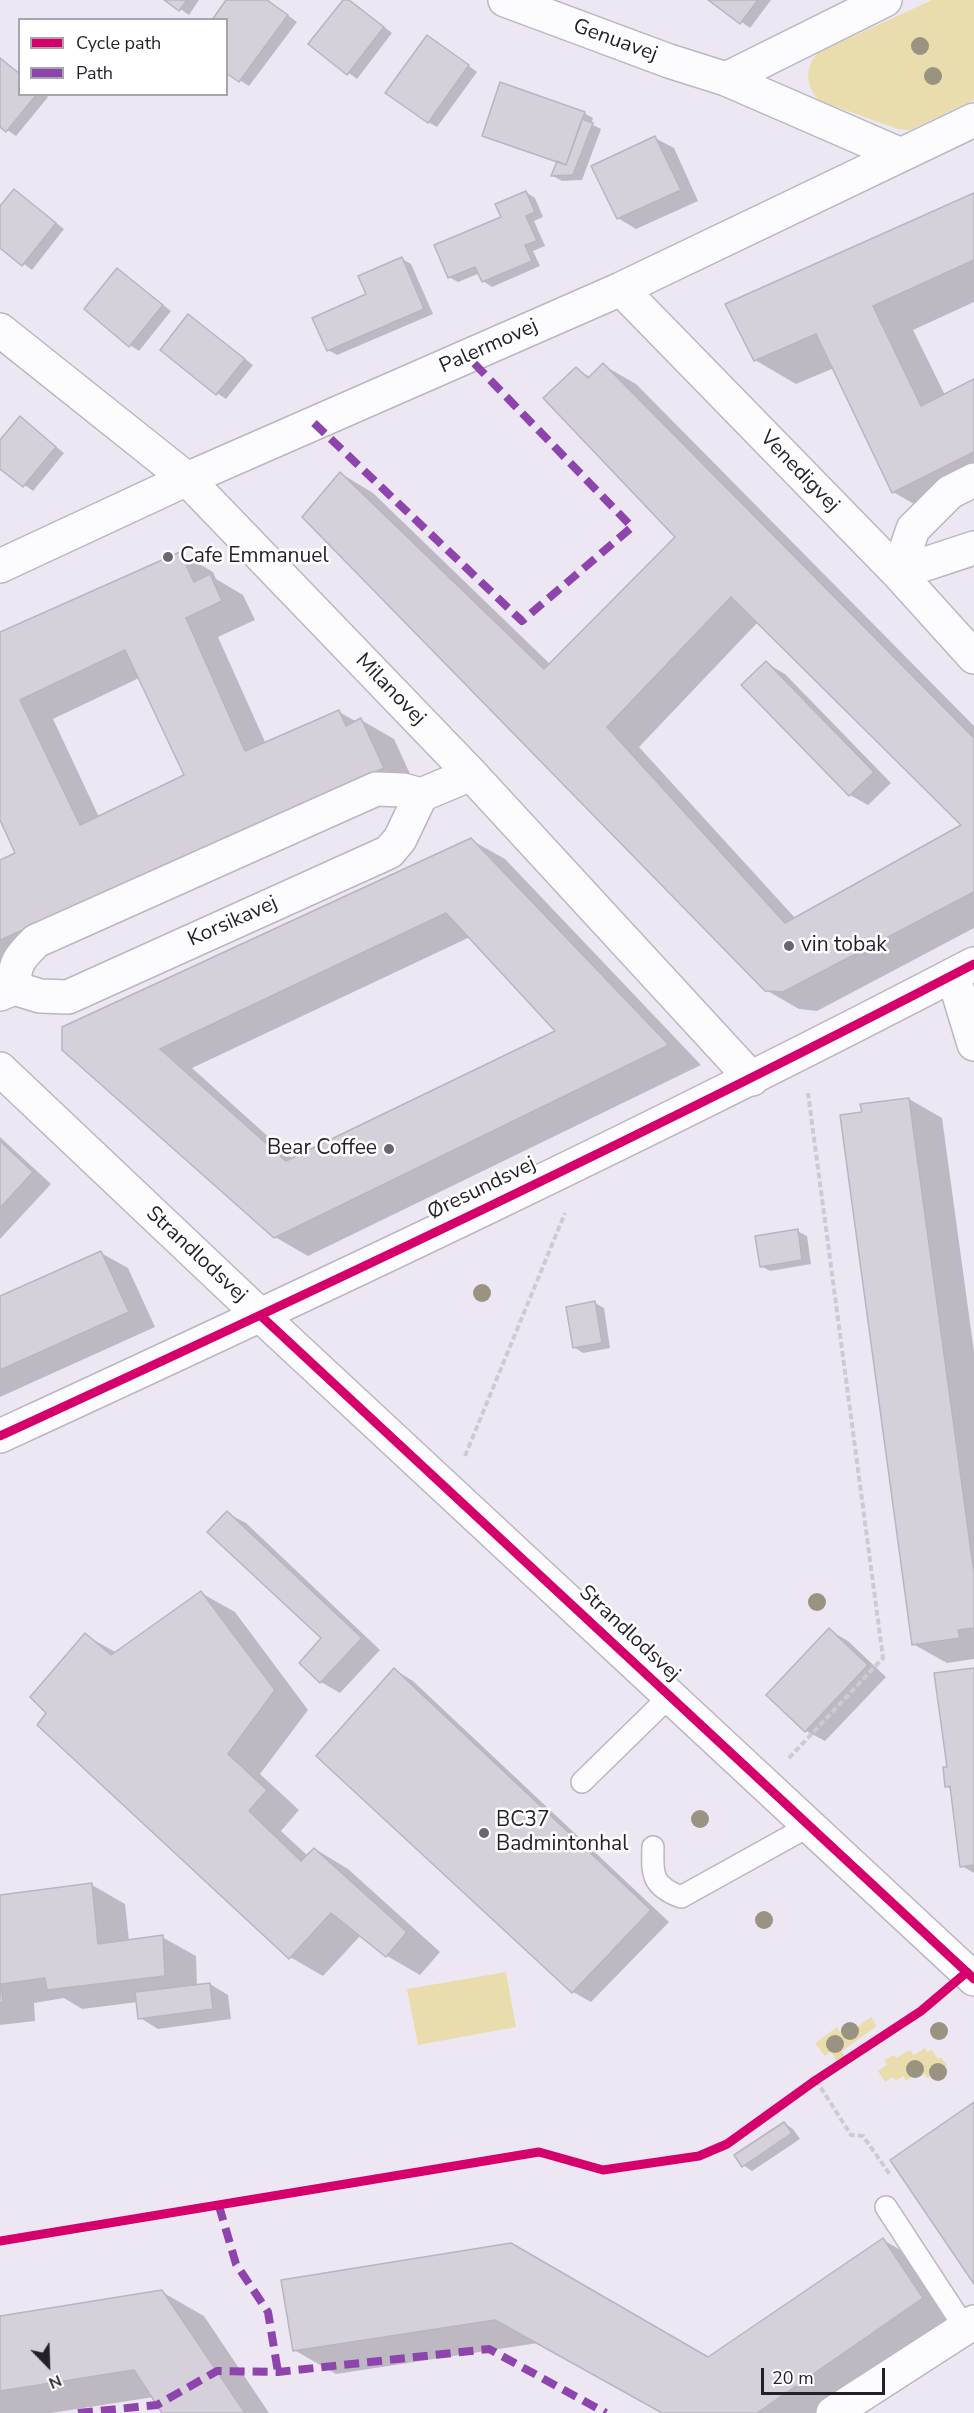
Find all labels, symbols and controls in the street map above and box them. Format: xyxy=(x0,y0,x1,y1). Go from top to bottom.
street label: Genuavej xyxy=(569,14,661,68)
legend xyxy=(18,18,228,96)
text: Cycle path xyxy=(76,31,161,55)
text: Path xyxy=(76,61,113,85)
street label: Palermovej xyxy=(436,314,542,380)
street label: Venedigvej xyxy=(754,426,844,518)
place label: Cafe Emmanuel xyxy=(180,544,329,570)
marker: Cafe Emmanuel xyxy=(161,550,175,564)
street label: Milanovej xyxy=(350,649,430,731)
street label: Korsikavej xyxy=(184,891,282,953)
place label: vin tobak xyxy=(801,933,887,959)
marker: vin tobak xyxy=(782,939,796,953)
place label: Bear Coffee xyxy=(267,1136,377,1162)
marker: Bear Coffee xyxy=(382,1142,396,1156)
street label: Øresundsvej xyxy=(424,1152,540,1226)
street label: Strandlodsvej xyxy=(140,1202,252,1308)
street label: Strandlodsvej xyxy=(573,1581,685,1687)
place label: BC37 Badmintonhal xyxy=(496,1808,628,1858)
marker: BC37 Badmintonhal xyxy=(477,1826,491,1840)
north arrow xyxy=(18,2335,78,2395)
scale bar xyxy=(764,2356,888,2394)
text: 20 m xyxy=(772,2366,814,2390)
text: N xyxy=(45,2369,65,2394)

